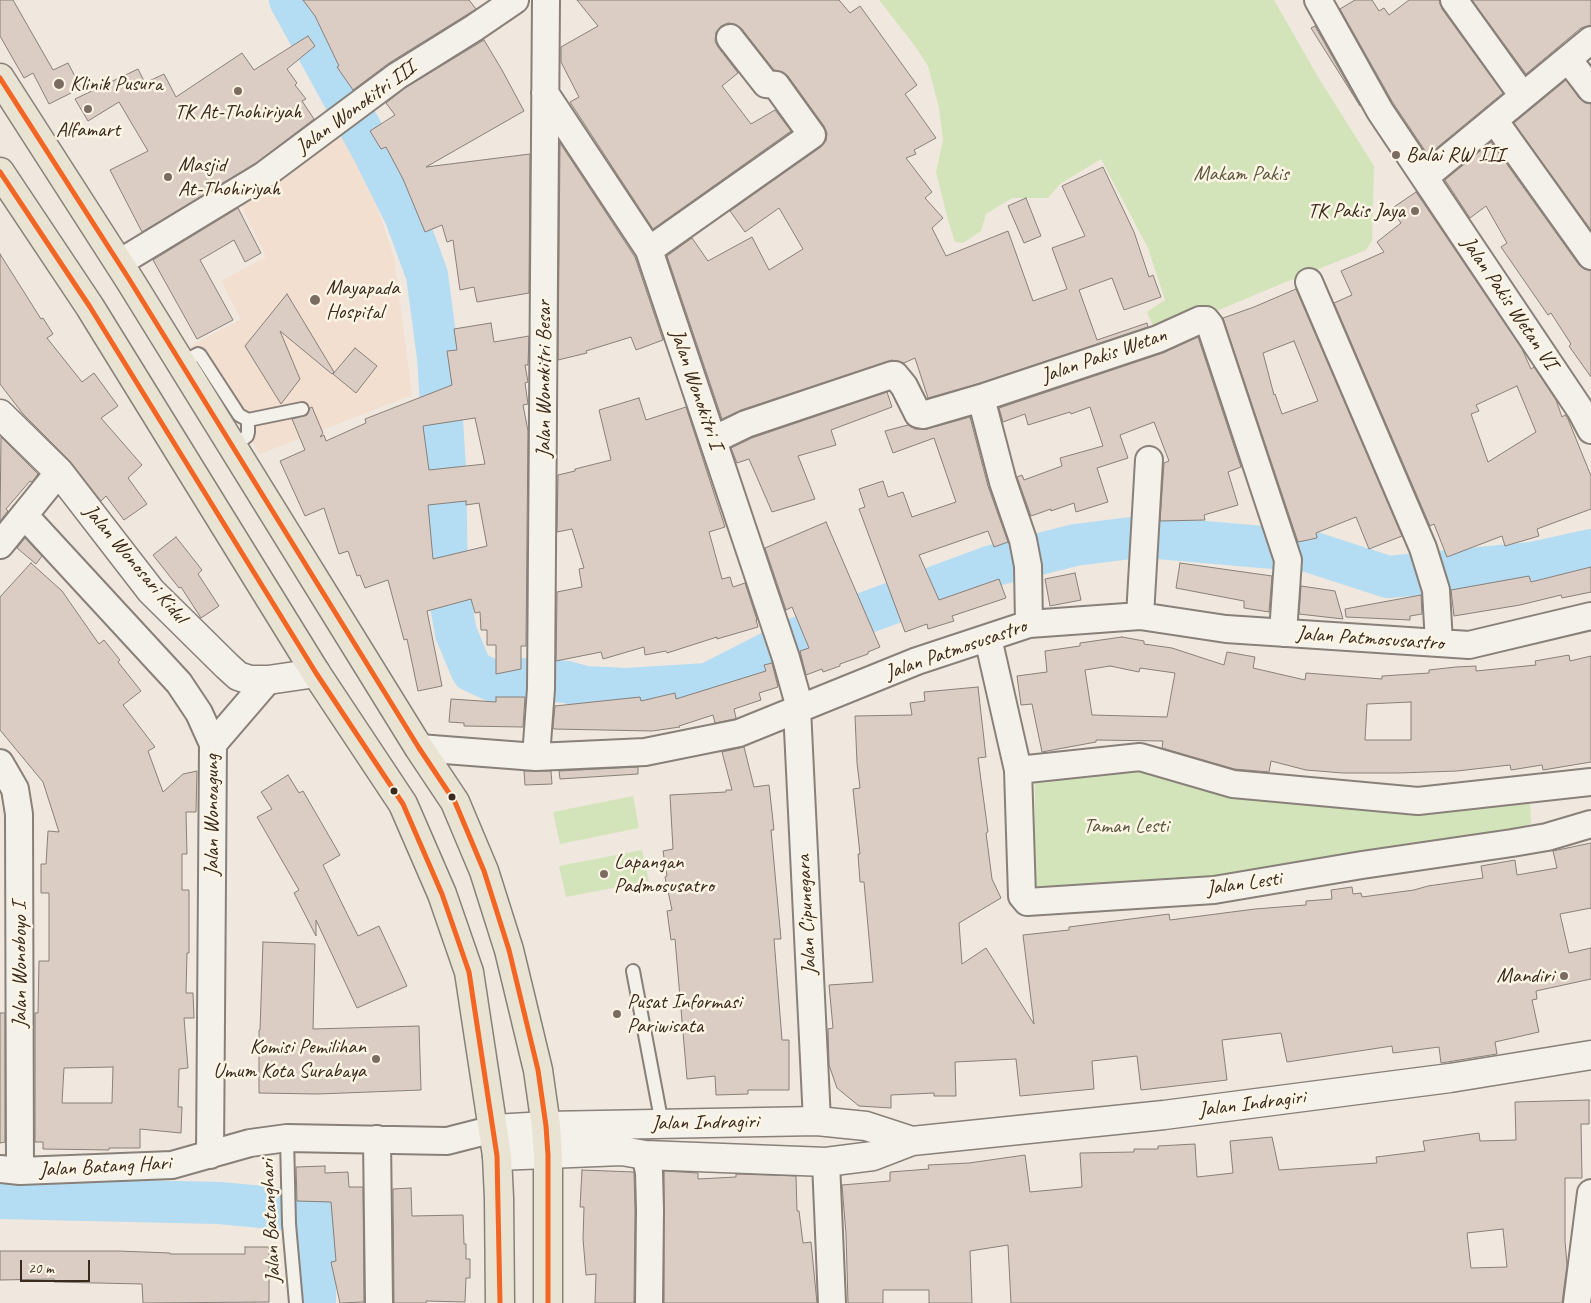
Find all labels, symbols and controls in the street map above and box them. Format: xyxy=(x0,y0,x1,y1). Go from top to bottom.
street label: Jalan Wonokitri III xyxy=(291,56,421,160)
place label: Klinik Pusura xyxy=(70,71,162,97)
marker: Klinik Pusura xyxy=(52,77,66,91)
marker: TK At-Thohiriyah xyxy=(232,85,244,97)
place label: TK At-Thohiriyah xyxy=(174,99,302,125)
marker: Alfamart xyxy=(82,103,94,115)
place label: Alfamart xyxy=(56,117,120,143)
place label: Balai RW III xyxy=(1406,142,1504,168)
marker: Balai RW III xyxy=(1390,149,1402,161)
place label: Masjid At-Thohiriyah xyxy=(178,152,280,202)
park label: Makam Pakis xyxy=(1193,161,1289,187)
marker: Masjid At-Thohiriyah xyxy=(162,171,174,183)
place label: TK Pakis Jaya xyxy=(1307,198,1405,224)
marker: TK Pakis Jaya xyxy=(1409,205,1421,217)
street label: Jalan Pakis Wetan VI xyxy=(1455,232,1563,374)
place label: Mayapada Hospital xyxy=(326,275,399,325)
marker: Mayapada Hospital xyxy=(308,293,322,307)
street label: Jalan Wonokitri Besar xyxy=(531,300,557,458)
street label: Jalan Pakis Wetan xyxy=(1038,323,1170,389)
street label: Jalan Wonokitri I xyxy=(664,326,728,452)
street label: Jalan Wonosari Kidul xyxy=(78,499,192,629)
street label: Jalan Patmosusastro xyxy=(882,614,1030,686)
street label: Jalan Patmosusastro xyxy=(1296,621,1444,657)
street label: Jalan Wonoagung xyxy=(199,754,225,876)
unlabelled marker xyxy=(389,786,399,796)
unlabelled marker xyxy=(447,792,457,802)
park label: Taman Lesti xyxy=(1083,813,1169,839)
place label: Lapangan Padmosusatro xyxy=(614,849,714,899)
street label: Jalan Cipunegara xyxy=(791,854,823,976)
street label: Jalan Lesti xyxy=(1205,866,1283,902)
marker: Lapangan Padmosusatro xyxy=(598,868,610,880)
street label: Jalan Wonoboyo I xyxy=(7,902,33,1028)
place label: Mandiri xyxy=(1497,963,1554,989)
marker: Mandiri xyxy=(1558,970,1570,982)
place label: Pusat Informasi Pariwisata xyxy=(627,989,741,1039)
marker: Pusat Informasi Pariwisata xyxy=(611,1008,623,1020)
place label: Komisi Pemilihan Umum Kota Surabaya xyxy=(213,1034,366,1084)
marker: Komisi Pemilihan Umum Kota Surabaya xyxy=(370,1053,382,1065)
street label: Jalan Indragiri xyxy=(1197,1085,1307,1123)
street label: Jalan Indragiri xyxy=(651,1109,759,1137)
street label: Jalan Batang Hari xyxy=(39,1151,171,1183)
street label: Jalan Batanghari xyxy=(255,1158,287,1284)
scale bar xyxy=(22,1250,92,1282)
text: 20 m xyxy=(28,1259,54,1278)

